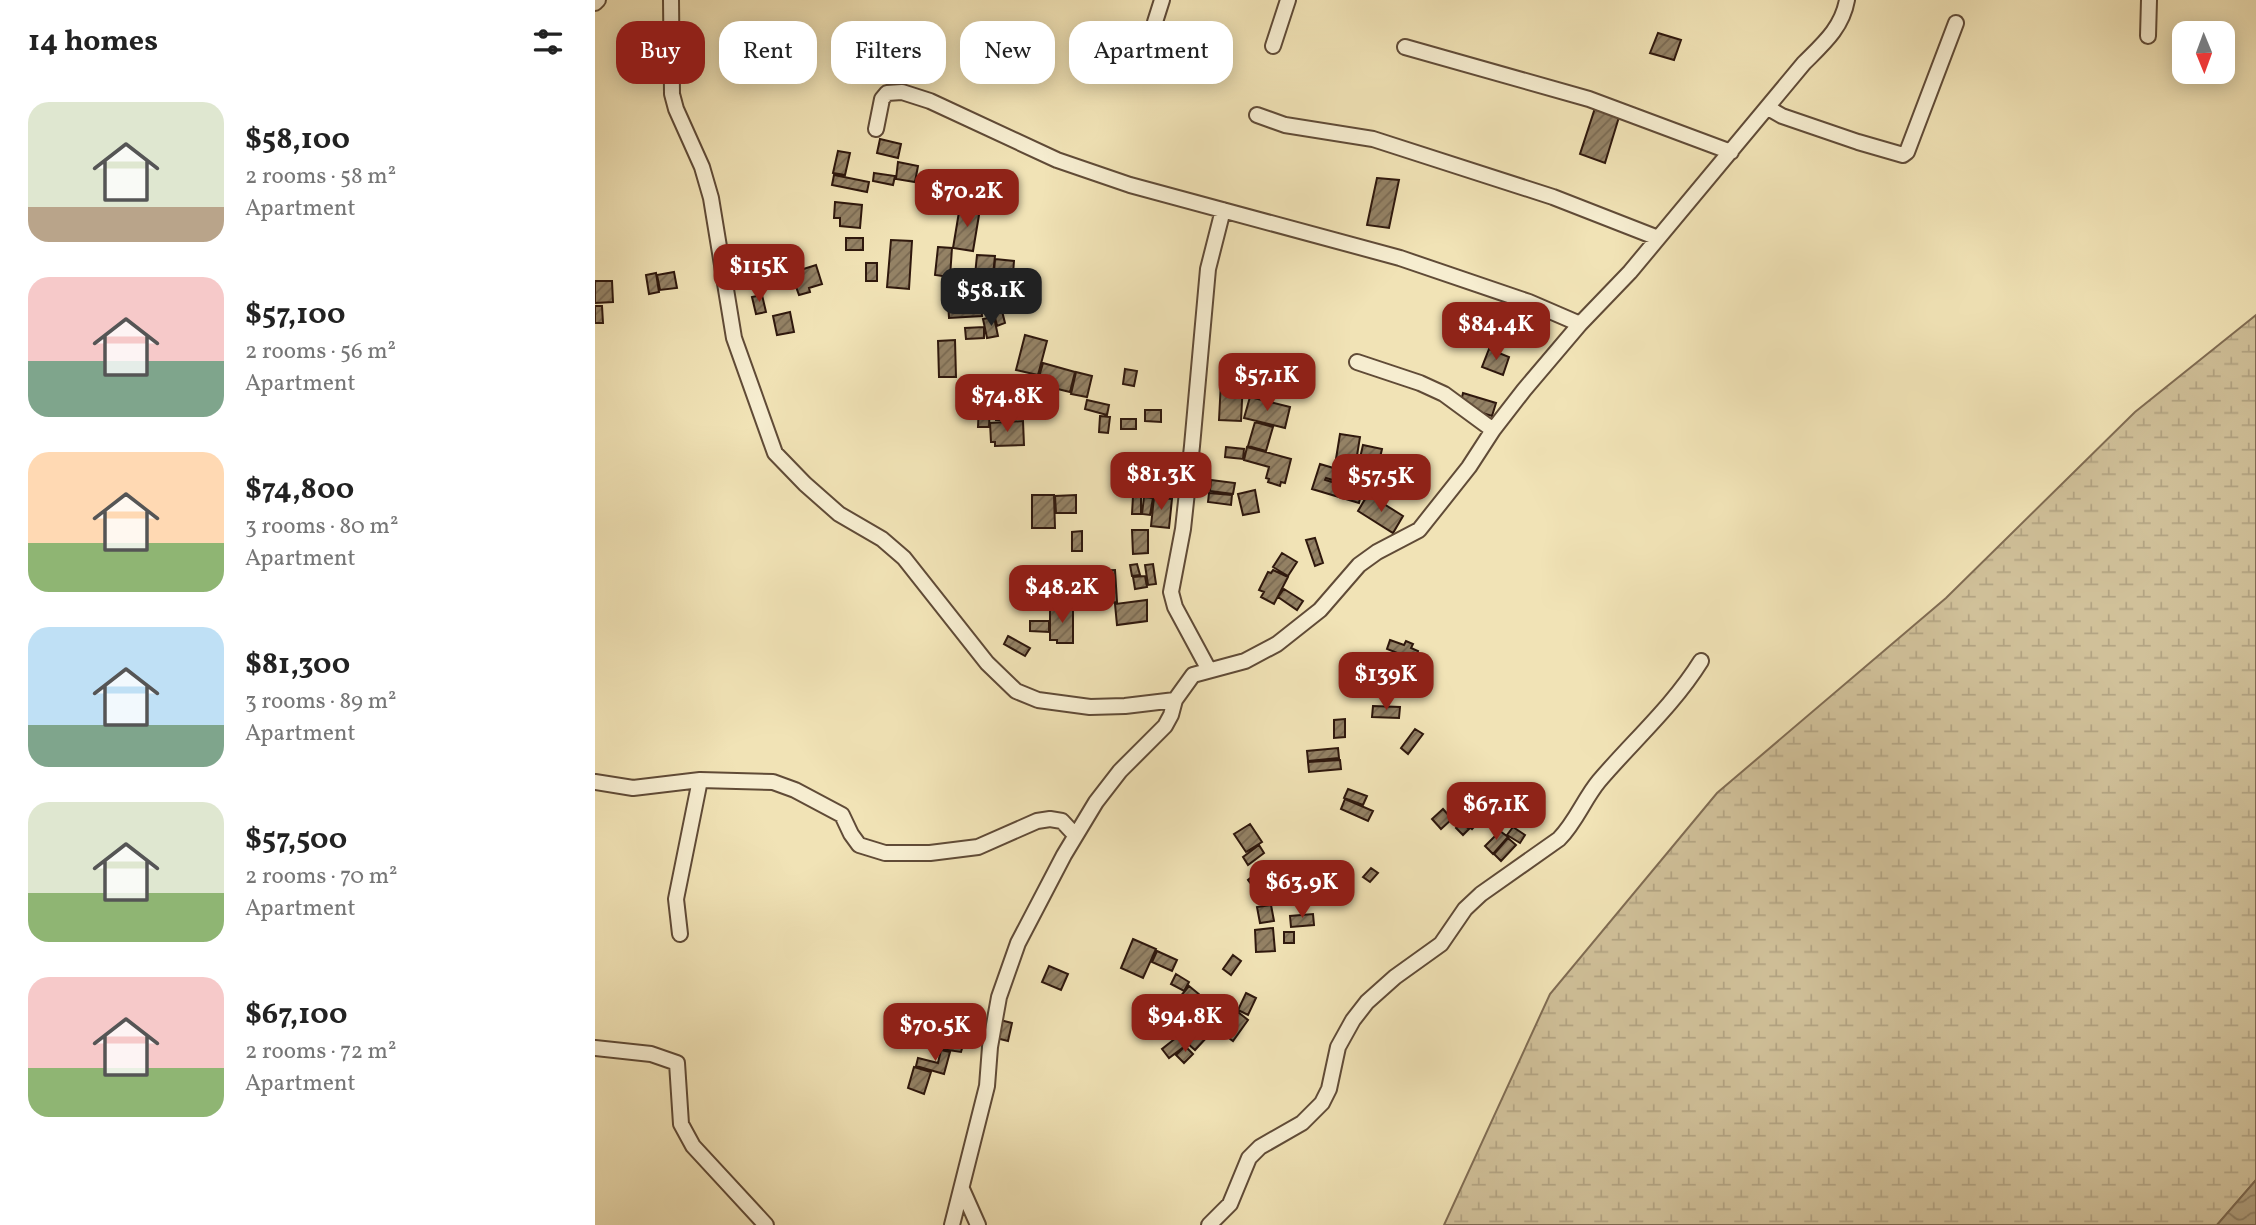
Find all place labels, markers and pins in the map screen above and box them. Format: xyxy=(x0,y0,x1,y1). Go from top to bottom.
pin: $70.2K xyxy=(910,170,1024,229)
pin: $115K xyxy=(710,244,808,304)
pin: $58.1K xyxy=(934,268,1048,328)
pin: $84.4K xyxy=(1439,302,1553,362)
pin: $57.1K xyxy=(1210,354,1324,413)
pin: $74.8K xyxy=(950,374,1064,434)
pin: $81.3K xyxy=(1104,452,1218,512)
pin: $57.5K xyxy=(1324,454,1438,514)
pin: $48.2K xyxy=(1005,566,1119,625)
pin: $139K xyxy=(1337,652,1435,712)
pin: $67.1K xyxy=(1439,782,1553,842)
pin: $63.9K xyxy=(1245,860,1359,920)
pin: $94.8K xyxy=(1128,995,1242,1054)
pin: $70.5K xyxy=(878,1004,992,1063)

